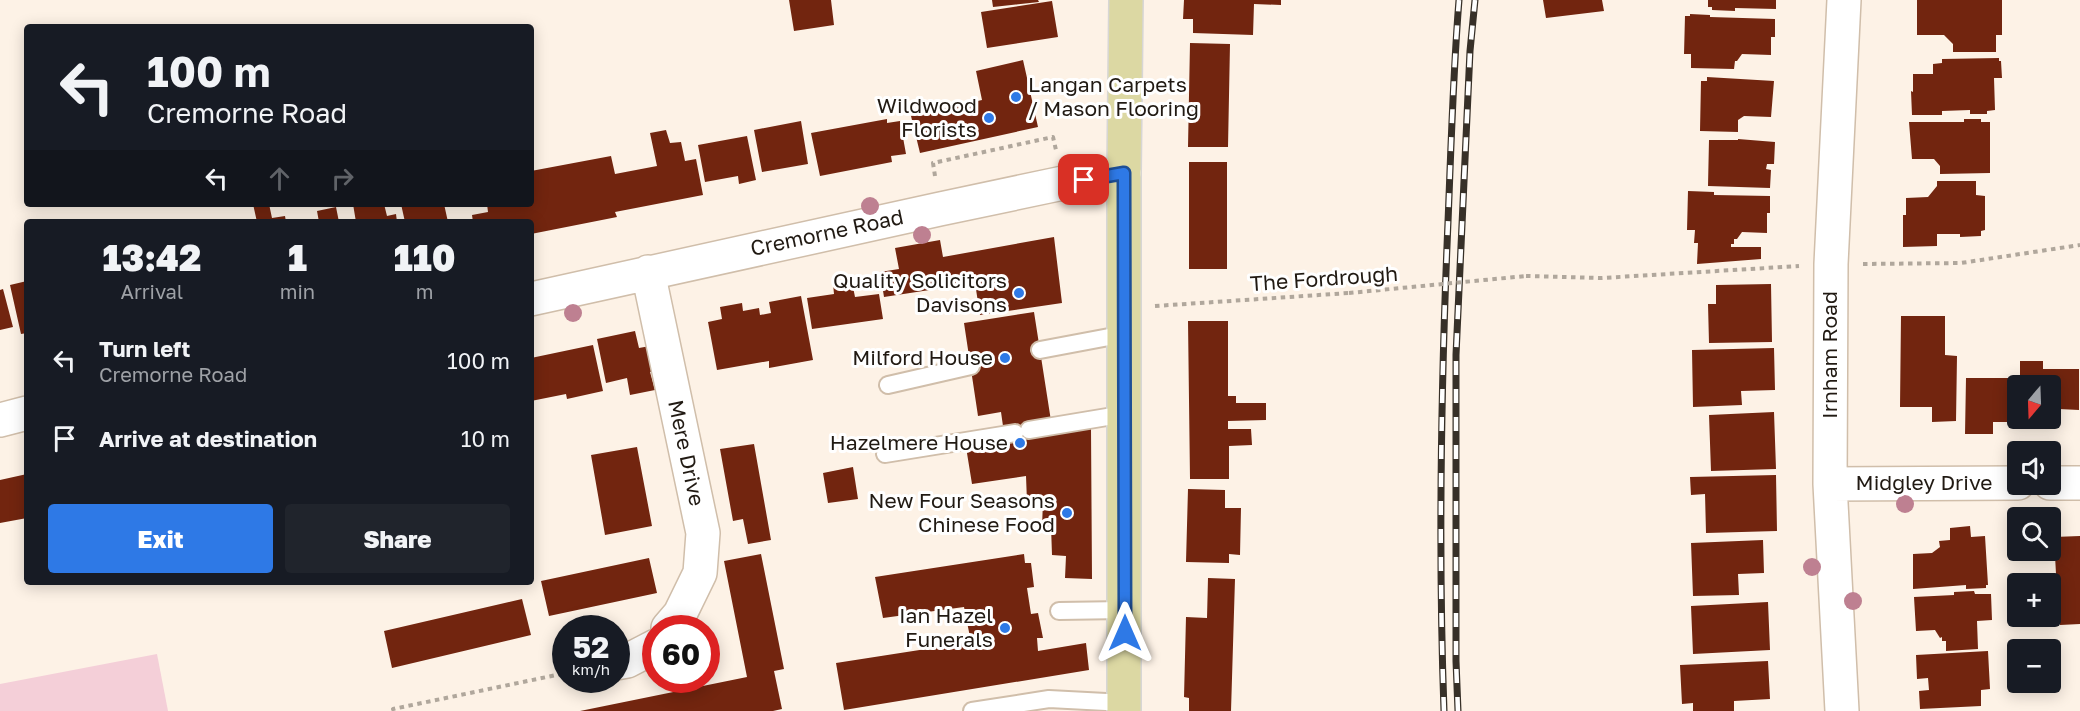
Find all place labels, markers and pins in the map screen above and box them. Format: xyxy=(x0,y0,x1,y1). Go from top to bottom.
place label: Langan Carpets / Mason Flooring xyxy=(1028,71,1199,121)
marker: Langan Carpets / Mason Flooring xyxy=(1009,90,1023,104)
place label: Wildwood Florists xyxy=(877,92,977,142)
marker: Wildwood Florists xyxy=(982,111,996,125)
pin xyxy=(1058,154,1109,205)
place label: Quality Solicitors Davisons xyxy=(833,267,1007,317)
marker: Quality Solicitors Davisons xyxy=(1012,286,1026,300)
place label: Milford House xyxy=(852,344,993,370)
marker: Milford House xyxy=(998,351,1012,365)
place label: Hazelmere House xyxy=(830,429,1008,455)
marker: Hazelmere House xyxy=(1013,436,1027,450)
place label: New Four Seasons Chinese Food xyxy=(869,487,1055,537)
marker: New Four Seasons Chinese Food xyxy=(1060,506,1074,520)
place label: Ian Hazel Funerals xyxy=(899,602,993,652)
marker: Ian Hazel Funerals xyxy=(998,621,1012,635)

